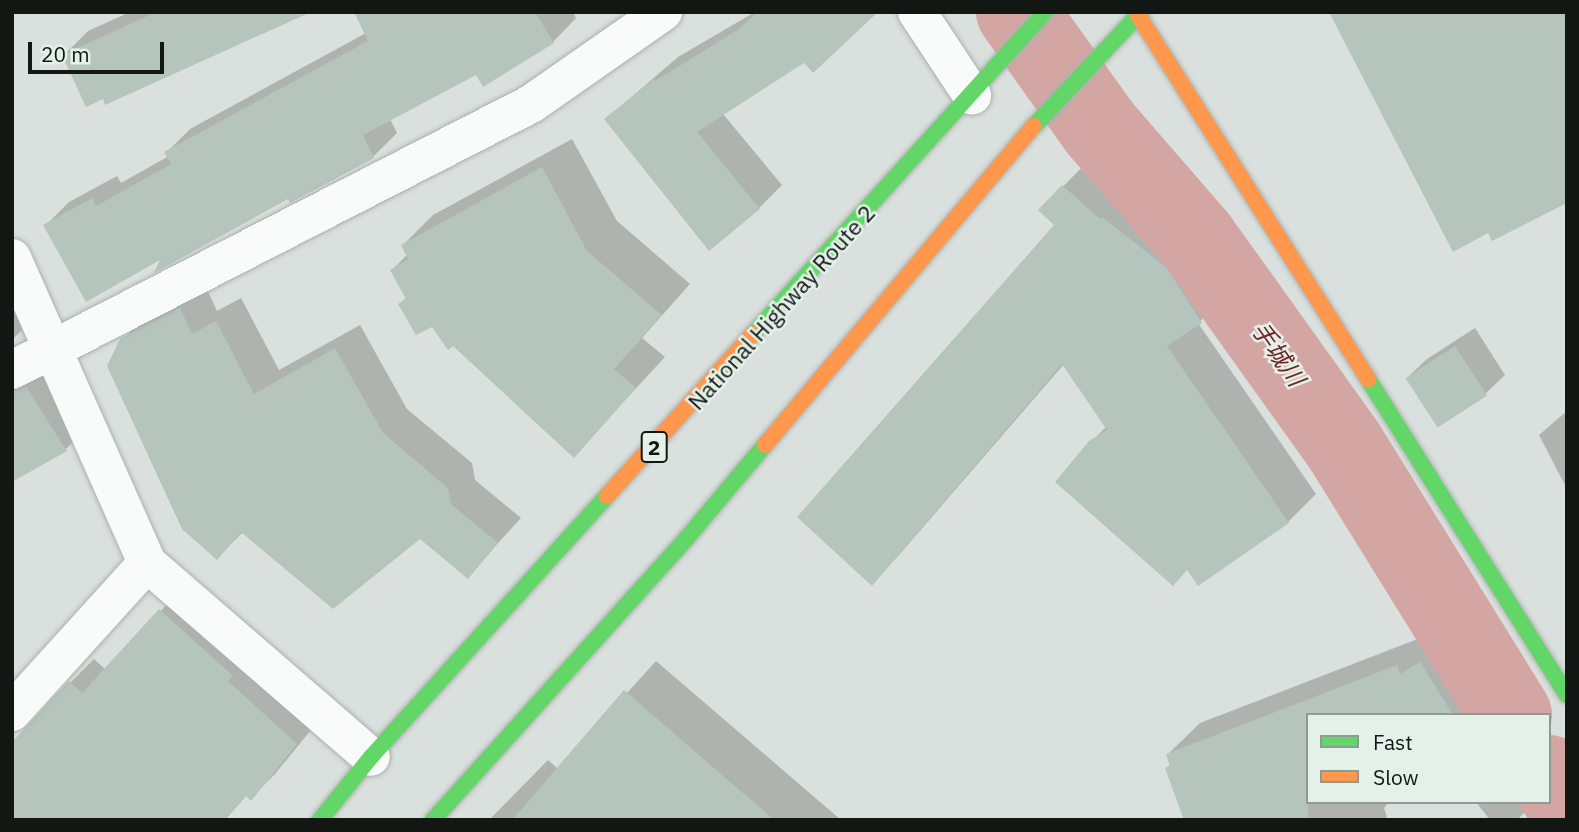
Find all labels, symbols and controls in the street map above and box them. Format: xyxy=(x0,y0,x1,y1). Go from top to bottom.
scale bar xyxy=(32,28,168,72)
text: 20 m xyxy=(41,40,90,68)
street label: National Highway Route 2 xyxy=(682,199,880,415)
water label: 手城川 xyxy=(1246,316,1310,392)
road number: 2 xyxy=(640,430,668,464)
legend xyxy=(1306,713,1551,804)
text: Fast xyxy=(1373,728,1413,756)
text: Slow xyxy=(1373,763,1419,791)

